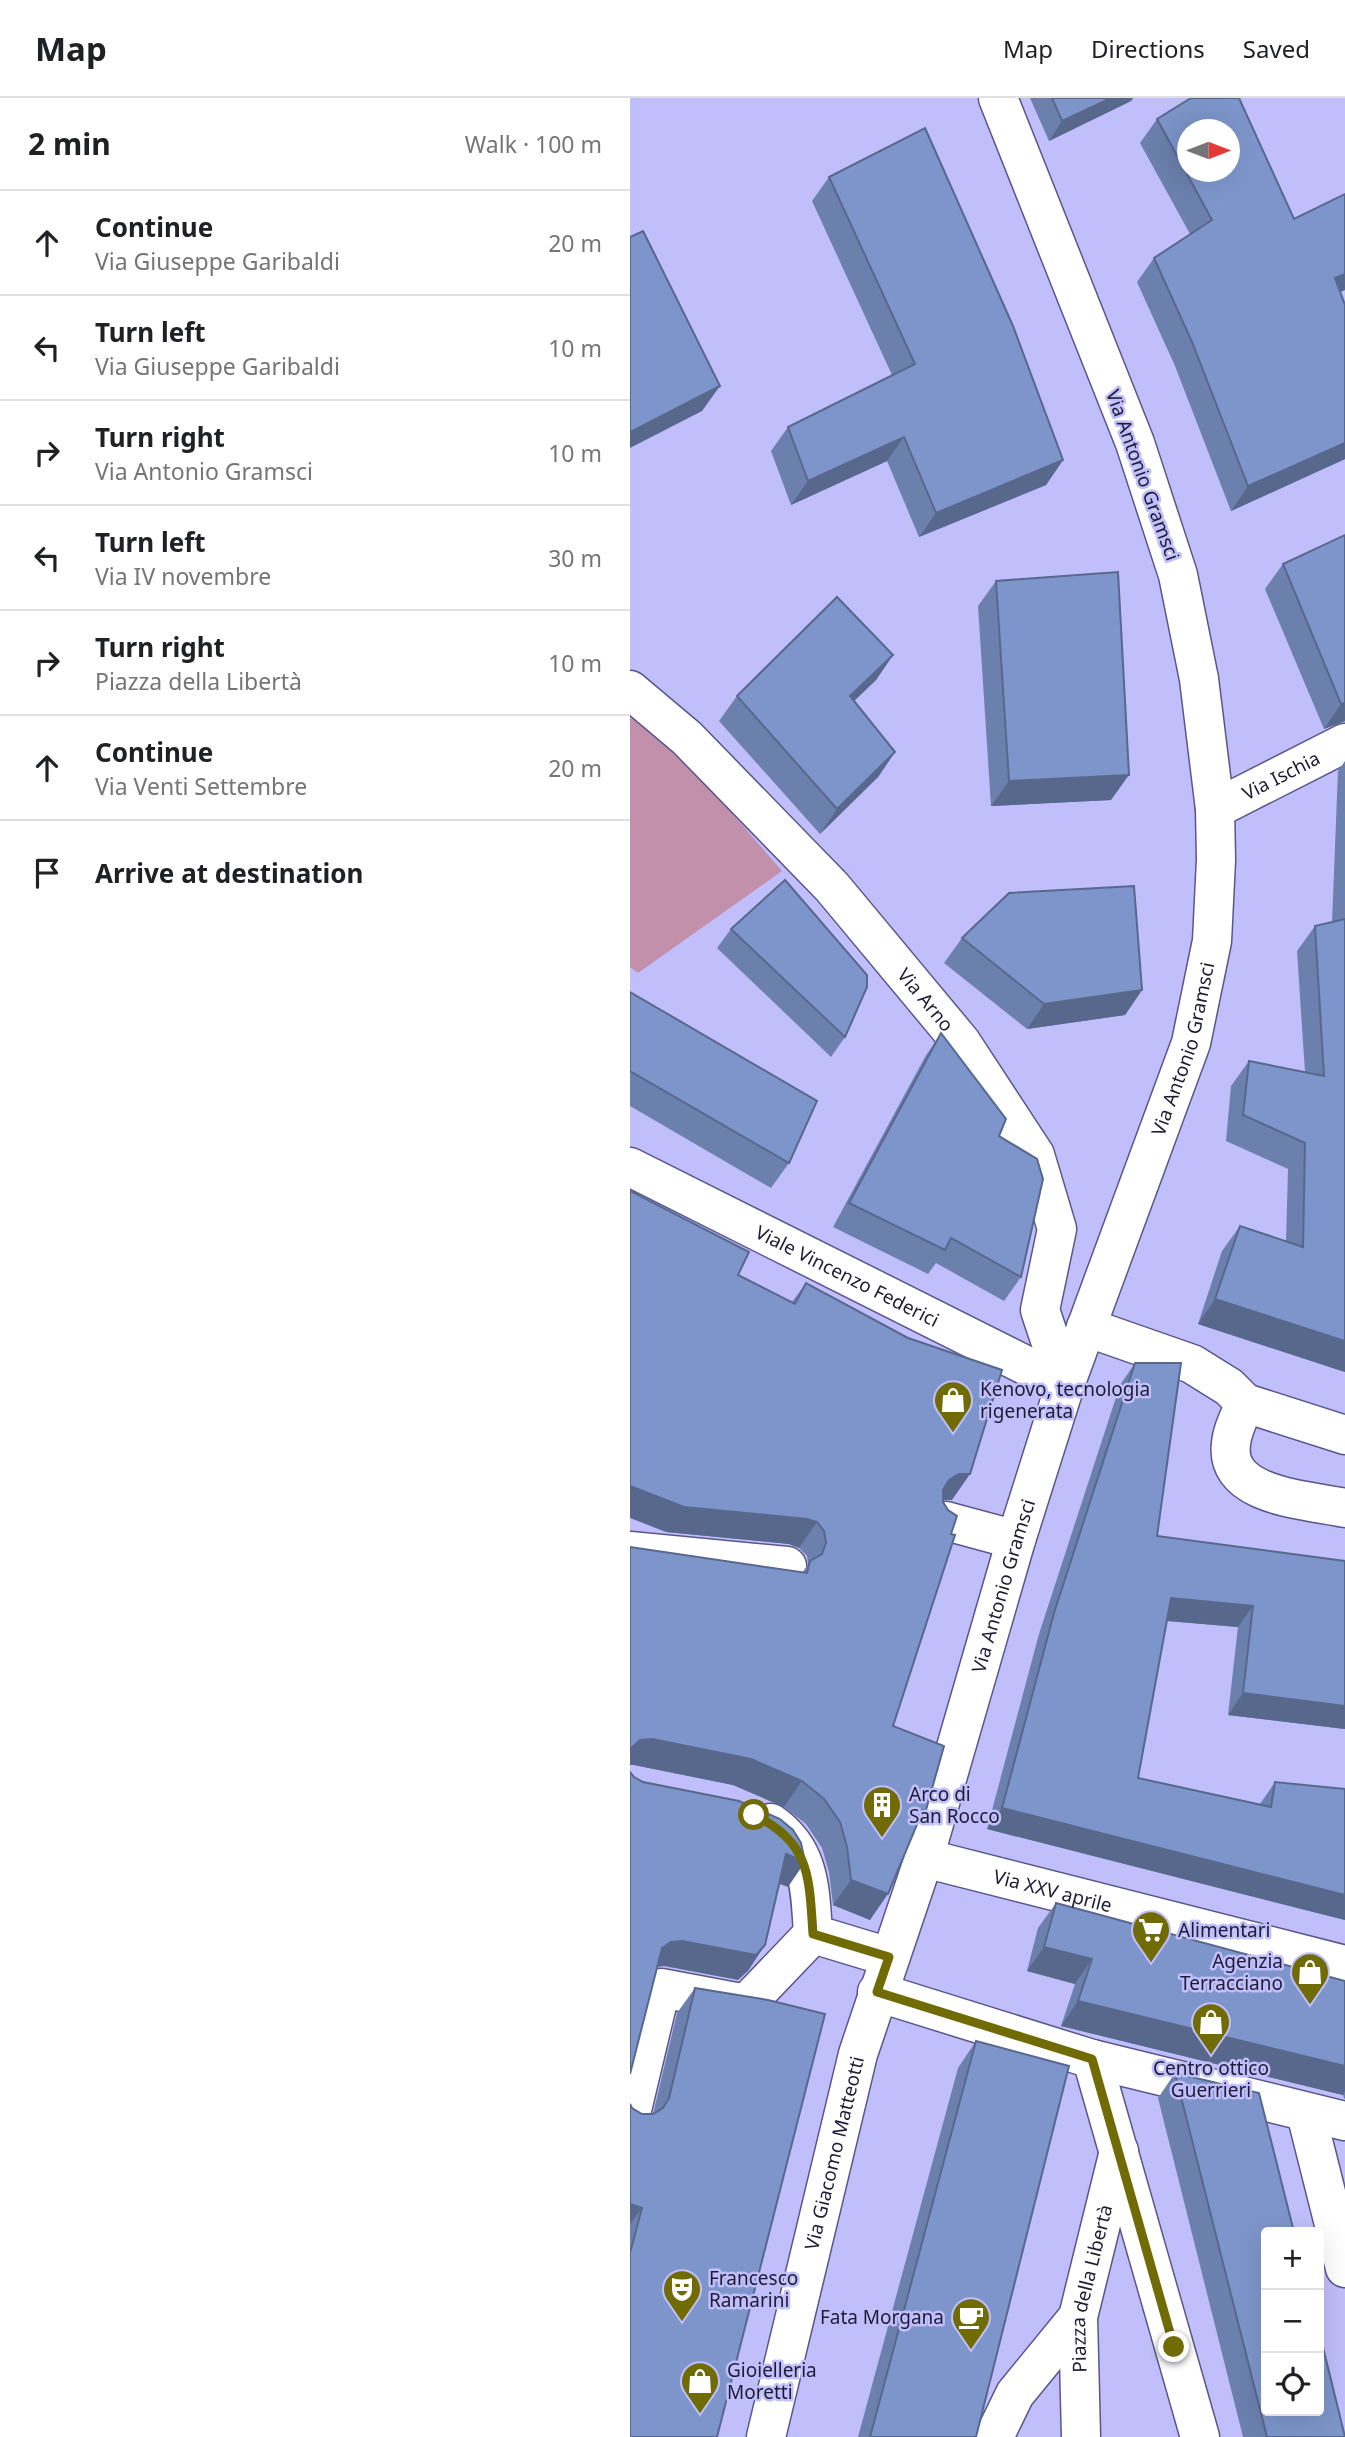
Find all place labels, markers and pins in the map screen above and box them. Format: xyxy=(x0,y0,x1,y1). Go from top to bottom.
place label: Kenovo, tecnologia rigenerata xyxy=(980,1376,1150,1424)
shop icon: Kenovo, tecnologia rigenerata xyxy=(932,1379,974,1434)
place label: Arco di San Rocco xyxy=(909,1781,1000,1829)
building icon: Arco di San Rocco xyxy=(861,1784,903,1839)
supermarket icon: Alimentari xyxy=(1130,1909,1172,1964)
place label: Alimentari xyxy=(1178,1917,1270,1943)
place label: Agenzia Terracciano xyxy=(1180,1948,1283,1996)
shop icon: Agenzia Terracciano xyxy=(1289,1951,1331,2006)
shop icon: Centro ottico Guerrieri xyxy=(1190,2001,1232,2056)
place label: Centro ottico Guerrieri xyxy=(1153,2055,1269,2103)
place label: Francesco Ramarini xyxy=(709,2265,798,2313)
theatre icon: Francesco Ramarini xyxy=(661,2268,703,2323)
cafe icon: Fata Morgana xyxy=(950,2296,992,2351)
place label: Fata Morgana xyxy=(820,2304,944,2330)
place label: Gioielleria Moretti xyxy=(727,2357,817,2405)
shop icon: Gioielleria Moretti xyxy=(679,2360,721,2415)

